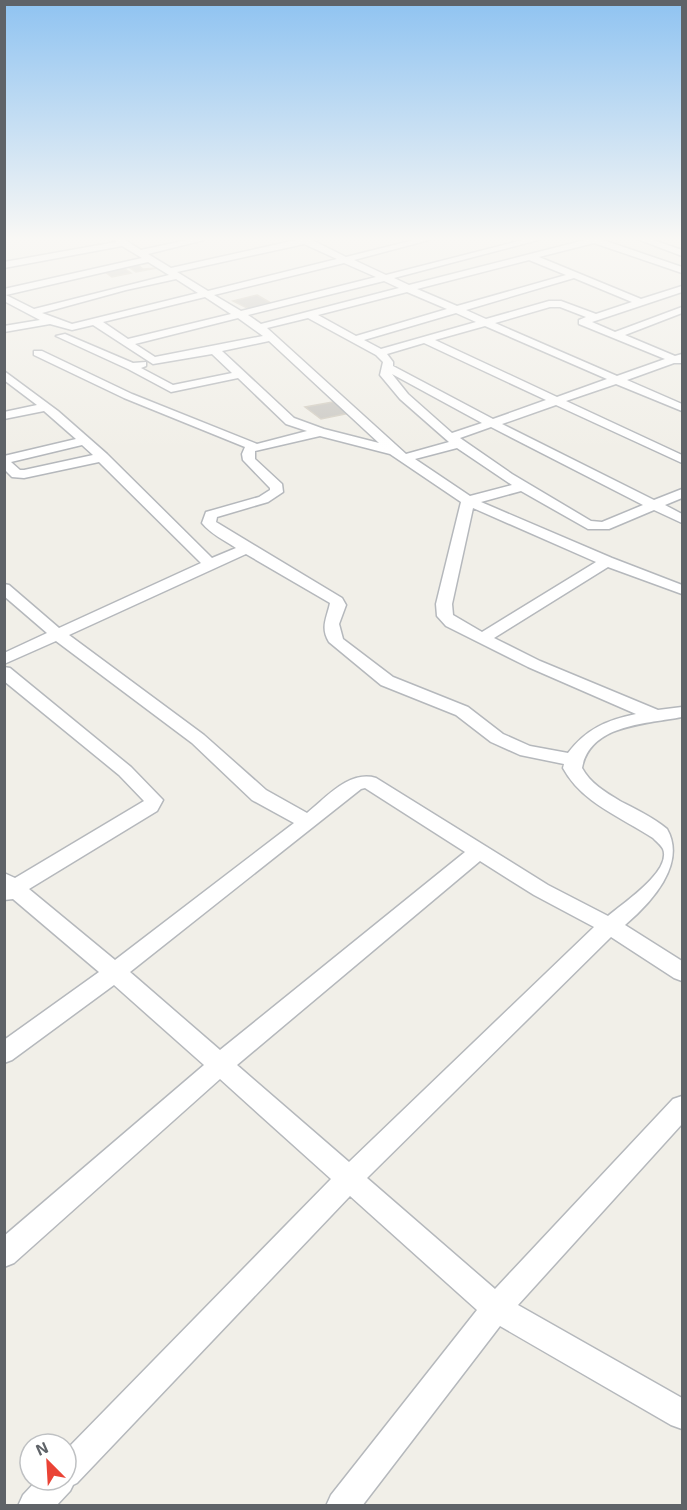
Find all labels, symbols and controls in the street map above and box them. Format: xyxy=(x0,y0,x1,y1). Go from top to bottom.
north arrow xyxy=(18,1432,78,1492)
text: N xyxy=(33,1437,51,1459)

